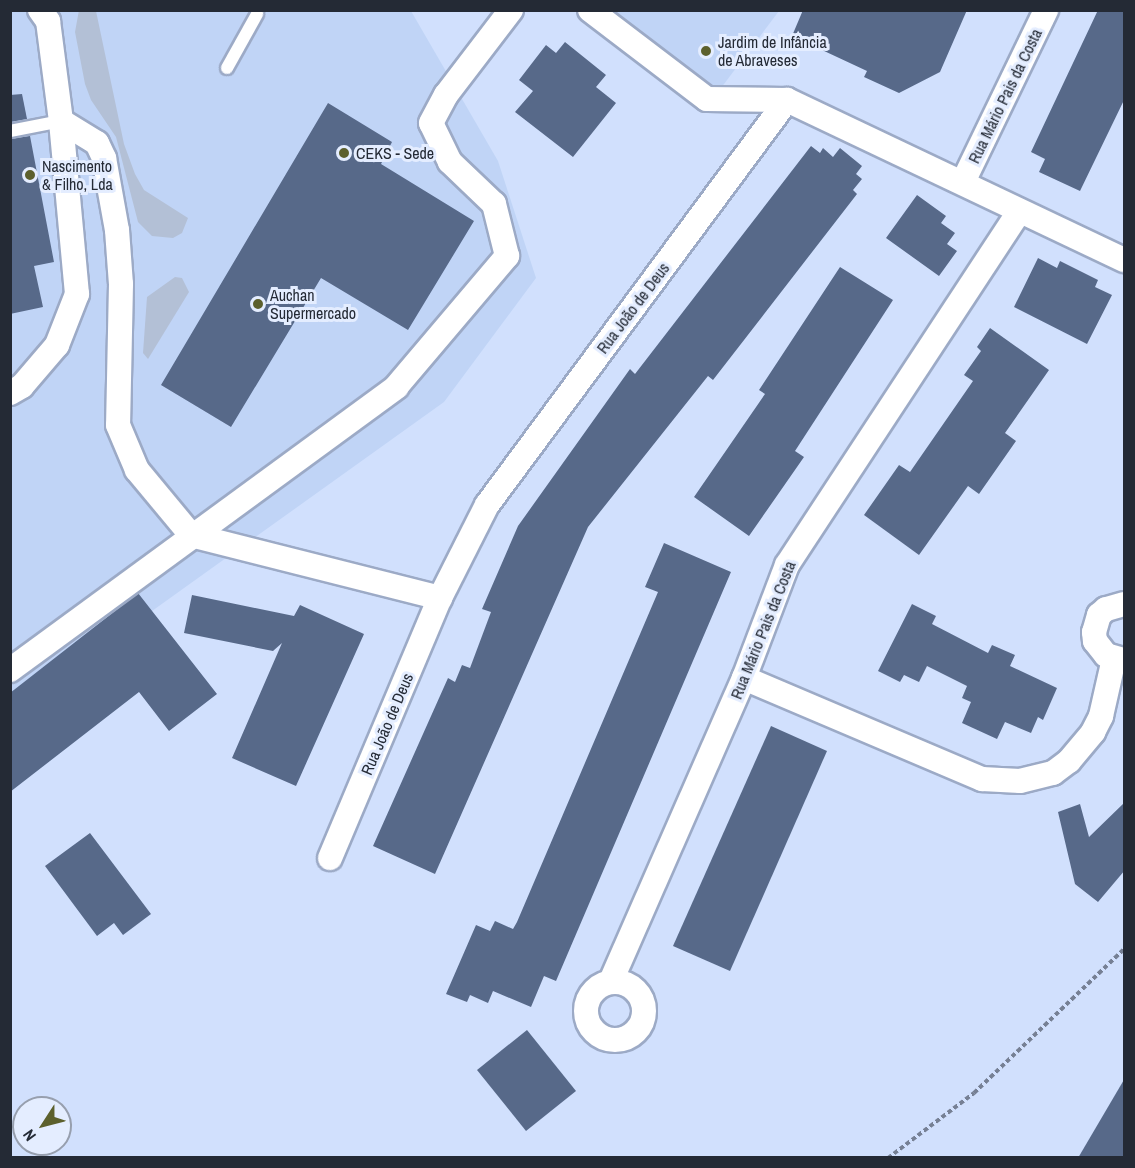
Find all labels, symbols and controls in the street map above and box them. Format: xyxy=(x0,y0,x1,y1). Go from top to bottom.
street label: Rua Mário Pais da Costa xyxy=(964,26,1046,166)
place label: Jardim de Infância de Abraveses xyxy=(718,32,827,70)
marker: Jardim de Infância de Abraveses xyxy=(699,44,713,58)
place label: CEKS - Sede xyxy=(356,143,434,163)
marker: CEKS - Sede xyxy=(337,146,351,160)
place label: Nascimento & Filho, Lda xyxy=(42,156,113,194)
marker: Nascimento & Filho, Lda xyxy=(23,168,37,182)
street label: Rua João de Deus xyxy=(593,259,673,357)
place label: Auchan Supermercado xyxy=(270,285,356,323)
marker: Auchan Supermercado xyxy=(251,297,265,311)
street label: Rua Mário Pais da Costa xyxy=(727,558,799,702)
street label: Rua João de Deus xyxy=(357,670,417,778)
north arrow xyxy=(12,1096,72,1156)
text: N xyxy=(17,1125,41,1146)

